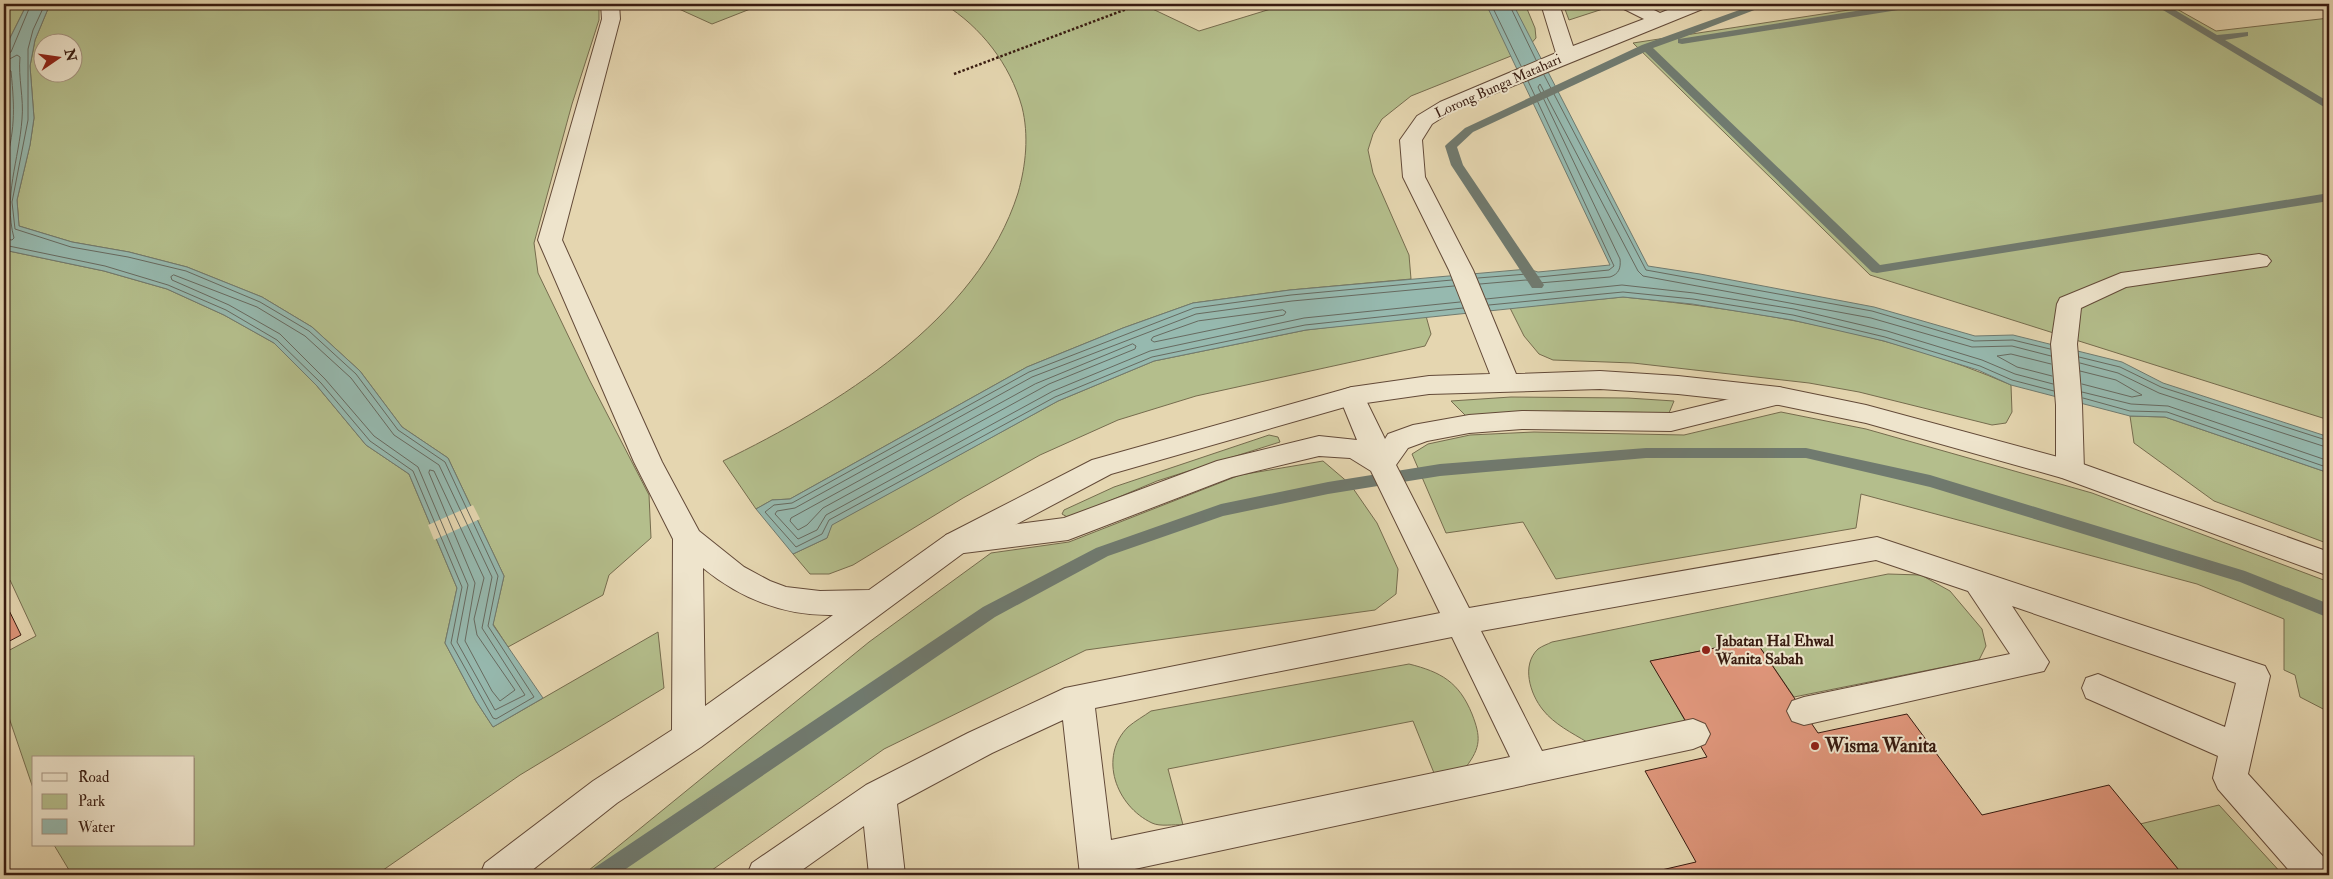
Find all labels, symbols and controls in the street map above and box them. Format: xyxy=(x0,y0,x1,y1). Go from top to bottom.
north arrow xyxy=(32,32,82,82)
text: N xyxy=(60,46,80,64)
street label: Lorong Bunga Matahari xyxy=(1432,50,1564,122)
place label: Jabatan Hal Ehwal Wanita Sabah xyxy=(1715,631,1835,669)
marker: Jabatan Hal Ehwal Wanita Sabah xyxy=(1700,644,1712,656)
place label: Wisma Wanita xyxy=(1824,734,1938,758)
marker: Wisma Wanita xyxy=(1809,740,1821,752)
legend xyxy=(32,756,195,846)
text: Road xyxy=(78,768,110,787)
text: Park xyxy=(78,792,105,811)
text: Water xyxy=(77,818,115,837)

